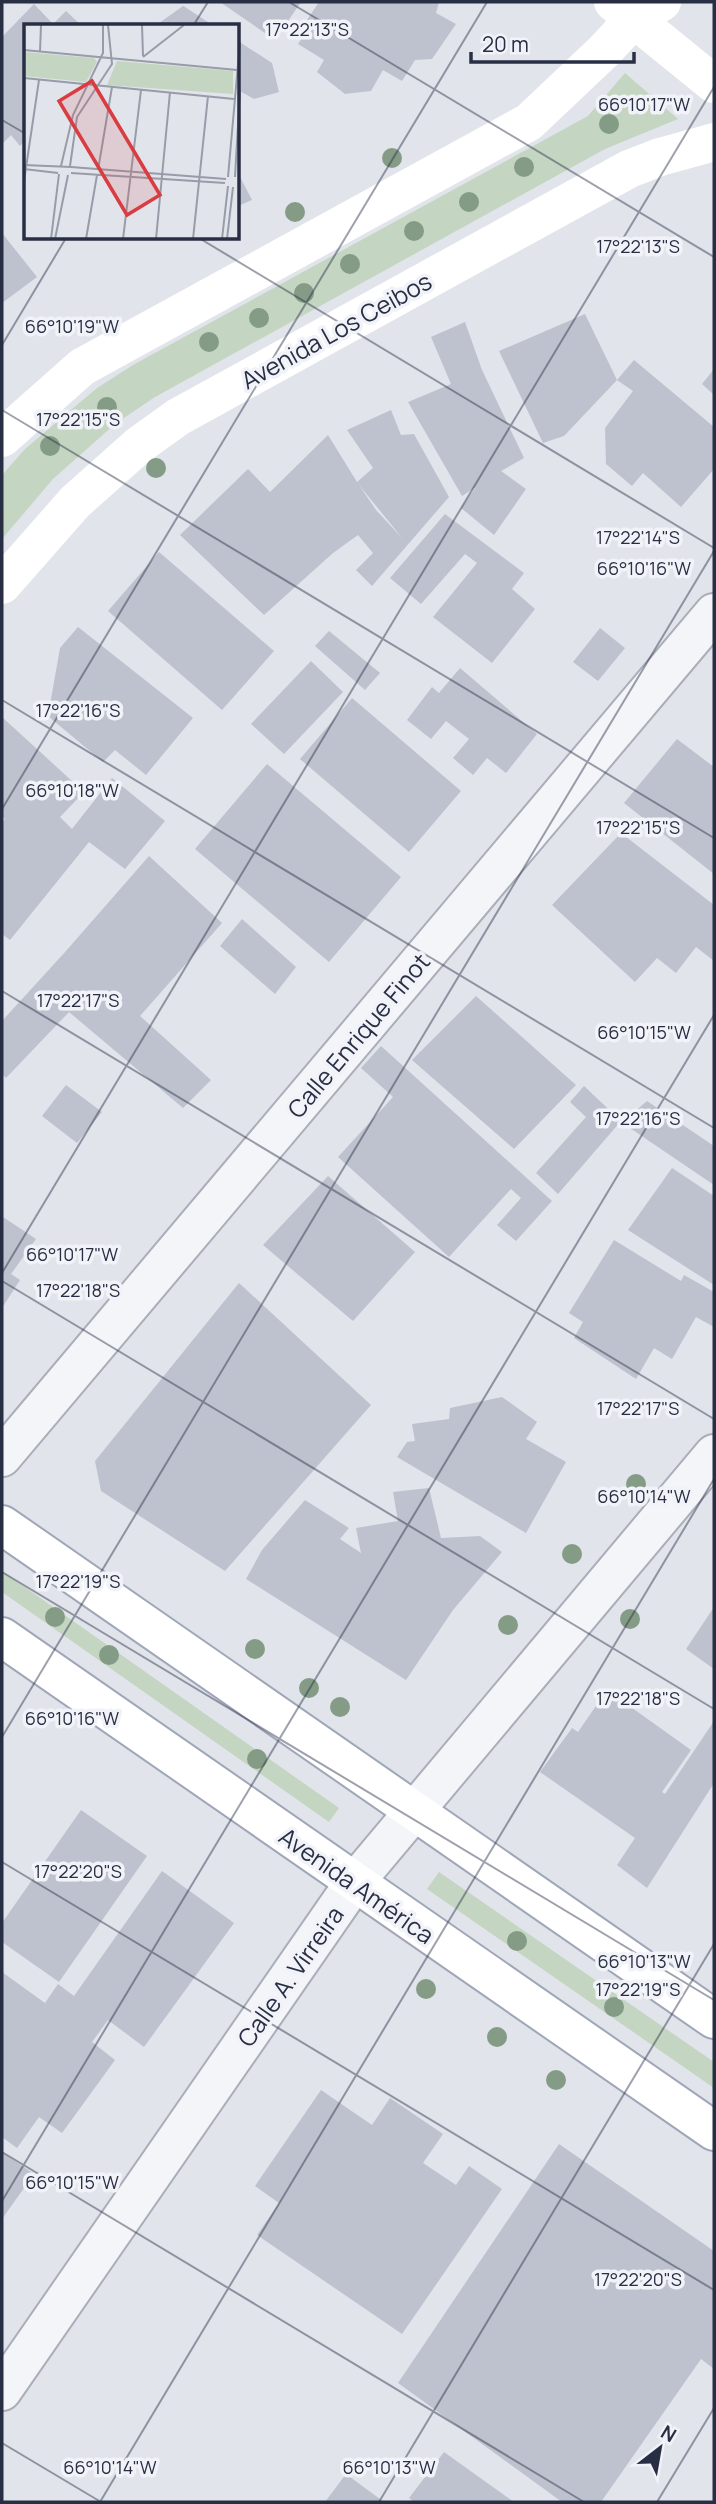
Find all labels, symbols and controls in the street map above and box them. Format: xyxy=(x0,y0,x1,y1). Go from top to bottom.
text: 17°22'13"S xyxy=(265,17,349,41)
scale bar xyxy=(471,21,634,65)
inset map xyxy=(24,24,240,240)
text: 20 m xyxy=(482,30,529,58)
text: 66°10'17"W xyxy=(598,92,690,116)
text: 17°22'13"S xyxy=(596,234,680,258)
street label: Avenida Los Ceibos xyxy=(235,264,437,396)
text: 66°10'19"W xyxy=(25,314,119,338)
text: 17°22'15"S xyxy=(36,407,120,431)
text: 17°22'14"S xyxy=(596,525,680,549)
text: 66°10'16"W xyxy=(597,556,691,580)
text: 17°22'16"S xyxy=(36,698,120,722)
text: 66°10'18"W xyxy=(25,778,119,802)
text: 17°22'15"S xyxy=(596,815,680,839)
street label: Calle Enrique Finot xyxy=(279,946,437,1124)
text: 17°22'17"S xyxy=(37,988,119,1012)
text: 66°10'15"W xyxy=(597,1020,691,1044)
text: 17°22'16"S xyxy=(596,1106,680,1130)
text: 66°10'17"W xyxy=(26,1242,118,1266)
text: 17°22'18"S xyxy=(36,1278,120,1302)
text: 17°22'17"S xyxy=(597,1396,679,1420)
text: 66°10'14"W xyxy=(597,1484,691,1508)
text: 17°22'19"S xyxy=(36,1569,120,1593)
text: 17°22'18"S xyxy=(596,1686,680,1710)
text: 66°10'16"W xyxy=(25,1706,119,1730)
street label: Avenida América xyxy=(273,1819,441,1951)
text: 17°22'20"S xyxy=(34,1859,122,1883)
street label: Calle A. Virreira xyxy=(229,1899,351,2053)
text: 66°10'13"W xyxy=(597,1949,691,1973)
text: 17°22'19"S xyxy=(596,1977,680,2001)
text: 66°10'15"W xyxy=(25,2170,119,2194)
text: 17°22'20"S xyxy=(594,2267,682,2291)
north arrow xyxy=(625,2413,695,2483)
text: N xyxy=(656,2419,681,2448)
text: 66°10'14"W xyxy=(63,2455,157,2479)
text: 66°10'13"W xyxy=(342,2455,436,2479)

